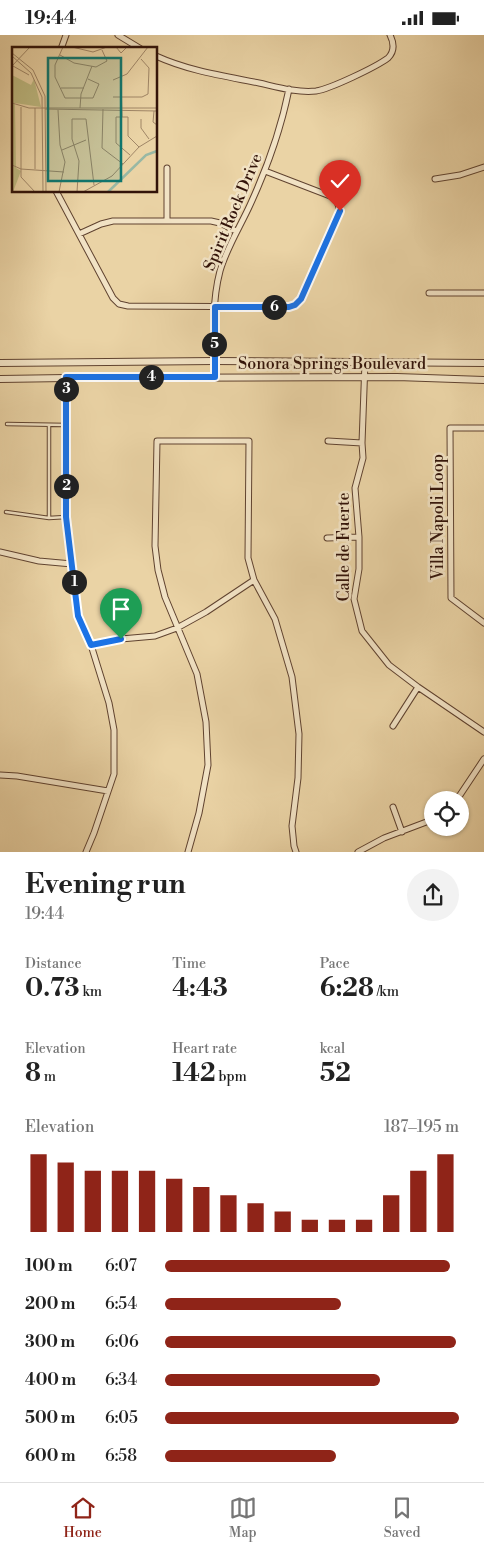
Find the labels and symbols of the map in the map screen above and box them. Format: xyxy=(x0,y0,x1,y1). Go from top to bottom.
inset map xyxy=(12,47,158,193)
street label: Spirit Rock Drive xyxy=(199,150,267,274)
pin xyxy=(319,160,361,211)
pin: 6 xyxy=(262,295,286,319)
pin: 5 xyxy=(202,331,226,357)
street label: Sonora Springs Boulevard xyxy=(238,354,426,374)
pin: 4 xyxy=(138,365,164,389)
pin: 3 xyxy=(54,377,78,401)
street label: Villa Napoli Loop xyxy=(428,454,448,581)
pin: 2 xyxy=(54,473,78,499)
street label: Calle de Fuerte xyxy=(334,493,354,601)
pin: 1 xyxy=(62,569,86,595)
pin xyxy=(100,588,142,639)

